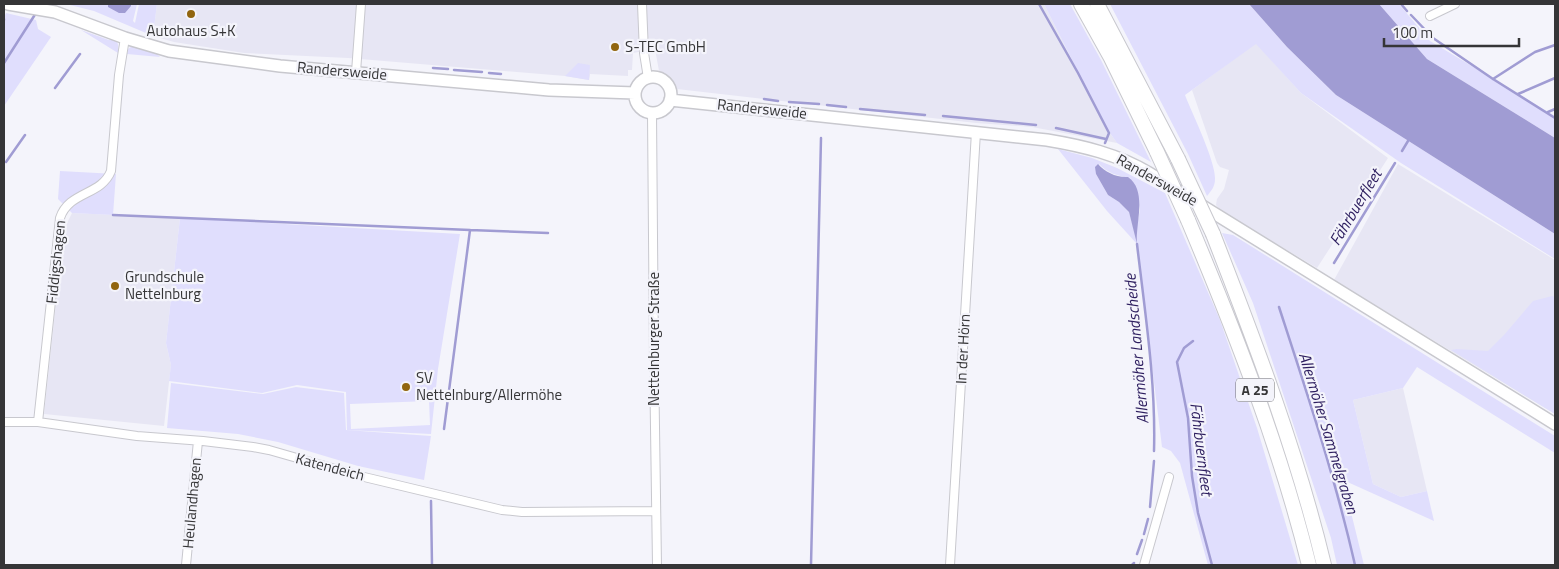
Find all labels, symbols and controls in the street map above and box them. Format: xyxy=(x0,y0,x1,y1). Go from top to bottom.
marker: Autohaus S+K xyxy=(185,8,197,20)
scale bar xyxy=(1384,15,1519,47)
place label: Autohaus S+K xyxy=(147,19,236,42)
text: 100 m xyxy=(1392,21,1433,44)
place label: S-TEC GmbH xyxy=(625,35,706,58)
marker: S-TEC GmbH xyxy=(609,41,621,53)
street label: Randersweide xyxy=(296,55,388,86)
street label: Randersweide xyxy=(716,92,808,125)
street label: Randersweide xyxy=(1112,148,1202,211)
water label: Fährbuerfleet xyxy=(1323,163,1388,250)
street label: Fiddigshagen xyxy=(40,219,71,305)
place label: Grundschule Nettelnburg xyxy=(125,265,204,305)
water label: Allermöher Landscheide xyxy=(1117,271,1155,425)
street label: Nettelnburger Straße xyxy=(642,272,665,406)
marker: Grundschule Nettelnburg xyxy=(109,280,121,292)
street label: In der Hörn xyxy=(949,313,976,385)
water label: Allermöher Sammelgraben xyxy=(1293,349,1365,518)
place label: SV Nettelnburg/Allermöhe xyxy=(416,366,562,406)
road number: A 25 xyxy=(1236,378,1274,402)
marker: SV Nettelnburg/Allermöhe xyxy=(400,381,412,393)
water label: Fährbuernfleet xyxy=(1184,401,1220,499)
street label: Katendeich xyxy=(293,446,367,487)
street label: Heulandhagen xyxy=(176,456,207,550)

